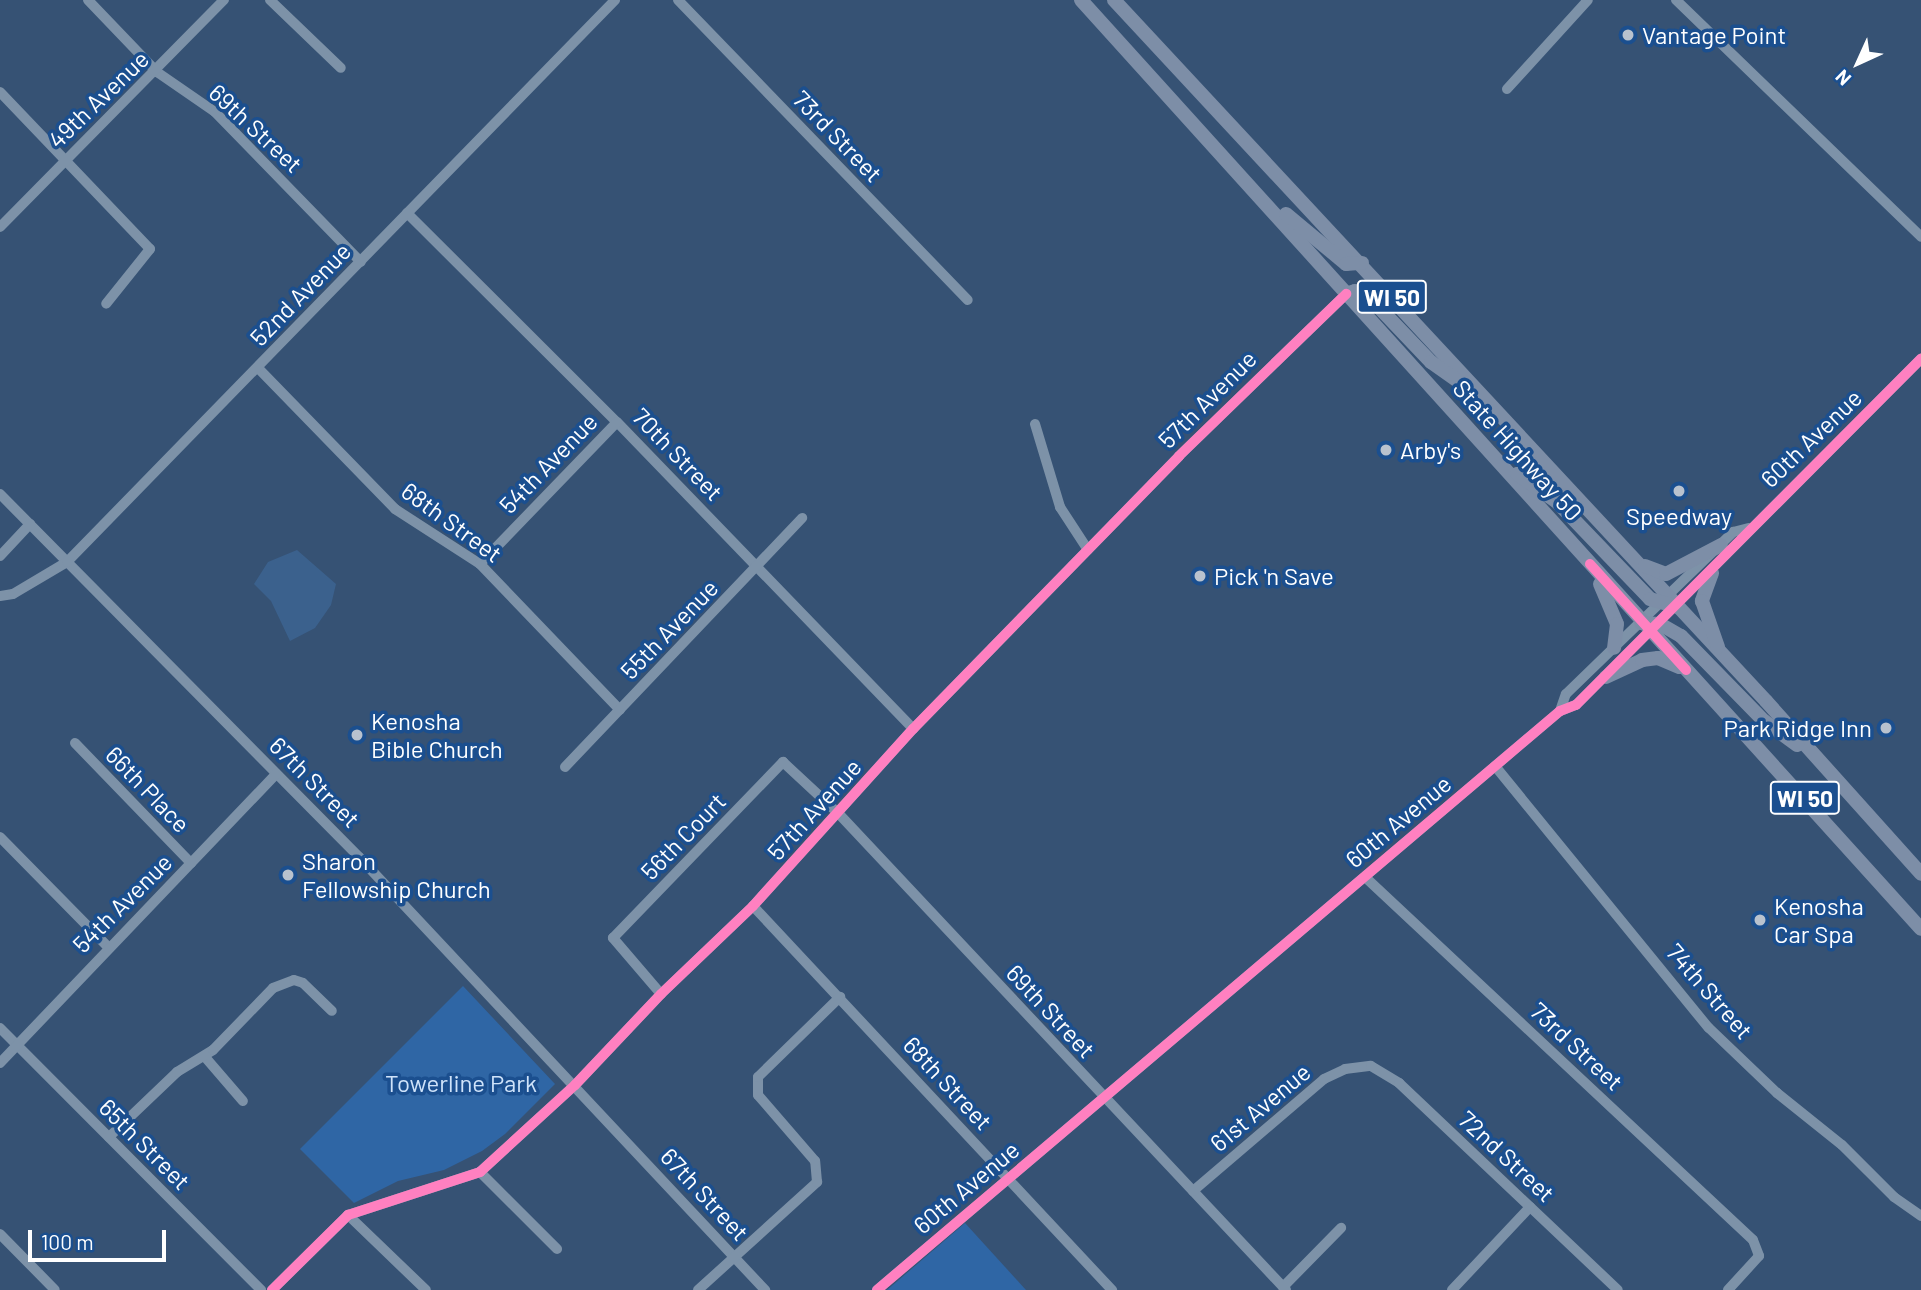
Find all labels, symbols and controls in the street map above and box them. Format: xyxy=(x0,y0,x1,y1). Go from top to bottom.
place label: Vantage Point xyxy=(1642,21,1786,49)
marker: Vantage Point xyxy=(1620,27,1636,43)
north arrow xyxy=(1823,28,1893,98)
street label: 49th Avenue xyxy=(42,44,154,154)
text: N xyxy=(1830,66,1855,91)
street label: 69th Street xyxy=(203,78,309,178)
street label: 73rd Street xyxy=(787,84,889,188)
street label: 52nd Avenue xyxy=(244,236,356,352)
road number: WI 50 xyxy=(1355,278,1429,316)
street label: 57th Avenue xyxy=(1152,344,1262,454)
street label: State Highway 50 xyxy=(1447,374,1589,526)
street label: 60th Avenue xyxy=(1755,383,1867,493)
street label: 70th Street xyxy=(627,402,729,506)
street label: 54th Avenue xyxy=(493,407,603,519)
place label: Arby's xyxy=(1400,436,1461,464)
marker: Arby's xyxy=(1378,442,1394,458)
street label: 68th Street xyxy=(396,476,508,568)
marker: Speedway xyxy=(1671,483,1687,499)
place label: Speedway xyxy=(1626,502,1732,530)
place label: Pick 'n Save xyxy=(1214,562,1334,590)
marker: Pick 'n Save xyxy=(1192,568,1208,584)
street label: 55th Avenue xyxy=(614,573,724,685)
place label: Kenosha Bible Church xyxy=(371,707,503,763)
place label: Park Ridge Inn xyxy=(1724,714,1872,742)
marker: Park Ridge Inn xyxy=(1878,720,1894,736)
marker: Kenosha Bible Church xyxy=(349,727,365,743)
street label: 67th Street xyxy=(264,731,366,833)
street label: 66th Place xyxy=(100,740,196,838)
street label: 57th Avenue xyxy=(761,752,867,866)
street label: 60th Avenue xyxy=(1339,769,1457,873)
road number: WI 50 xyxy=(1768,778,1842,818)
street label: 56th Court xyxy=(635,787,731,885)
street label: 54th Avenue xyxy=(66,847,178,959)
place label: Sharon Fellowship Church xyxy=(302,847,491,903)
marker: Sharon Fellowship Church xyxy=(280,867,296,883)
place label: Kenosha Car Spa xyxy=(1774,892,1864,948)
marker: Kenosha Car Spa xyxy=(1752,912,1768,928)
street label: 74th Street xyxy=(1661,938,1759,1044)
street label: 69th Street xyxy=(1001,958,1101,1064)
street label: 73rd Street xyxy=(1525,996,1629,1096)
street label: 68th Street xyxy=(898,1030,998,1136)
street label: 61st Avenue xyxy=(1204,1057,1316,1157)
park label: Towerline Park xyxy=(385,1069,537,1097)
street label: 65th Street xyxy=(94,1093,196,1195)
street label: 72nd Street xyxy=(1453,1104,1561,1208)
street label: 60th Avenue xyxy=(907,1135,1025,1239)
street label: 67th Street xyxy=(655,1142,755,1246)
scale bar xyxy=(32,1216,170,1260)
text: 100 m xyxy=(41,1229,94,1254)

